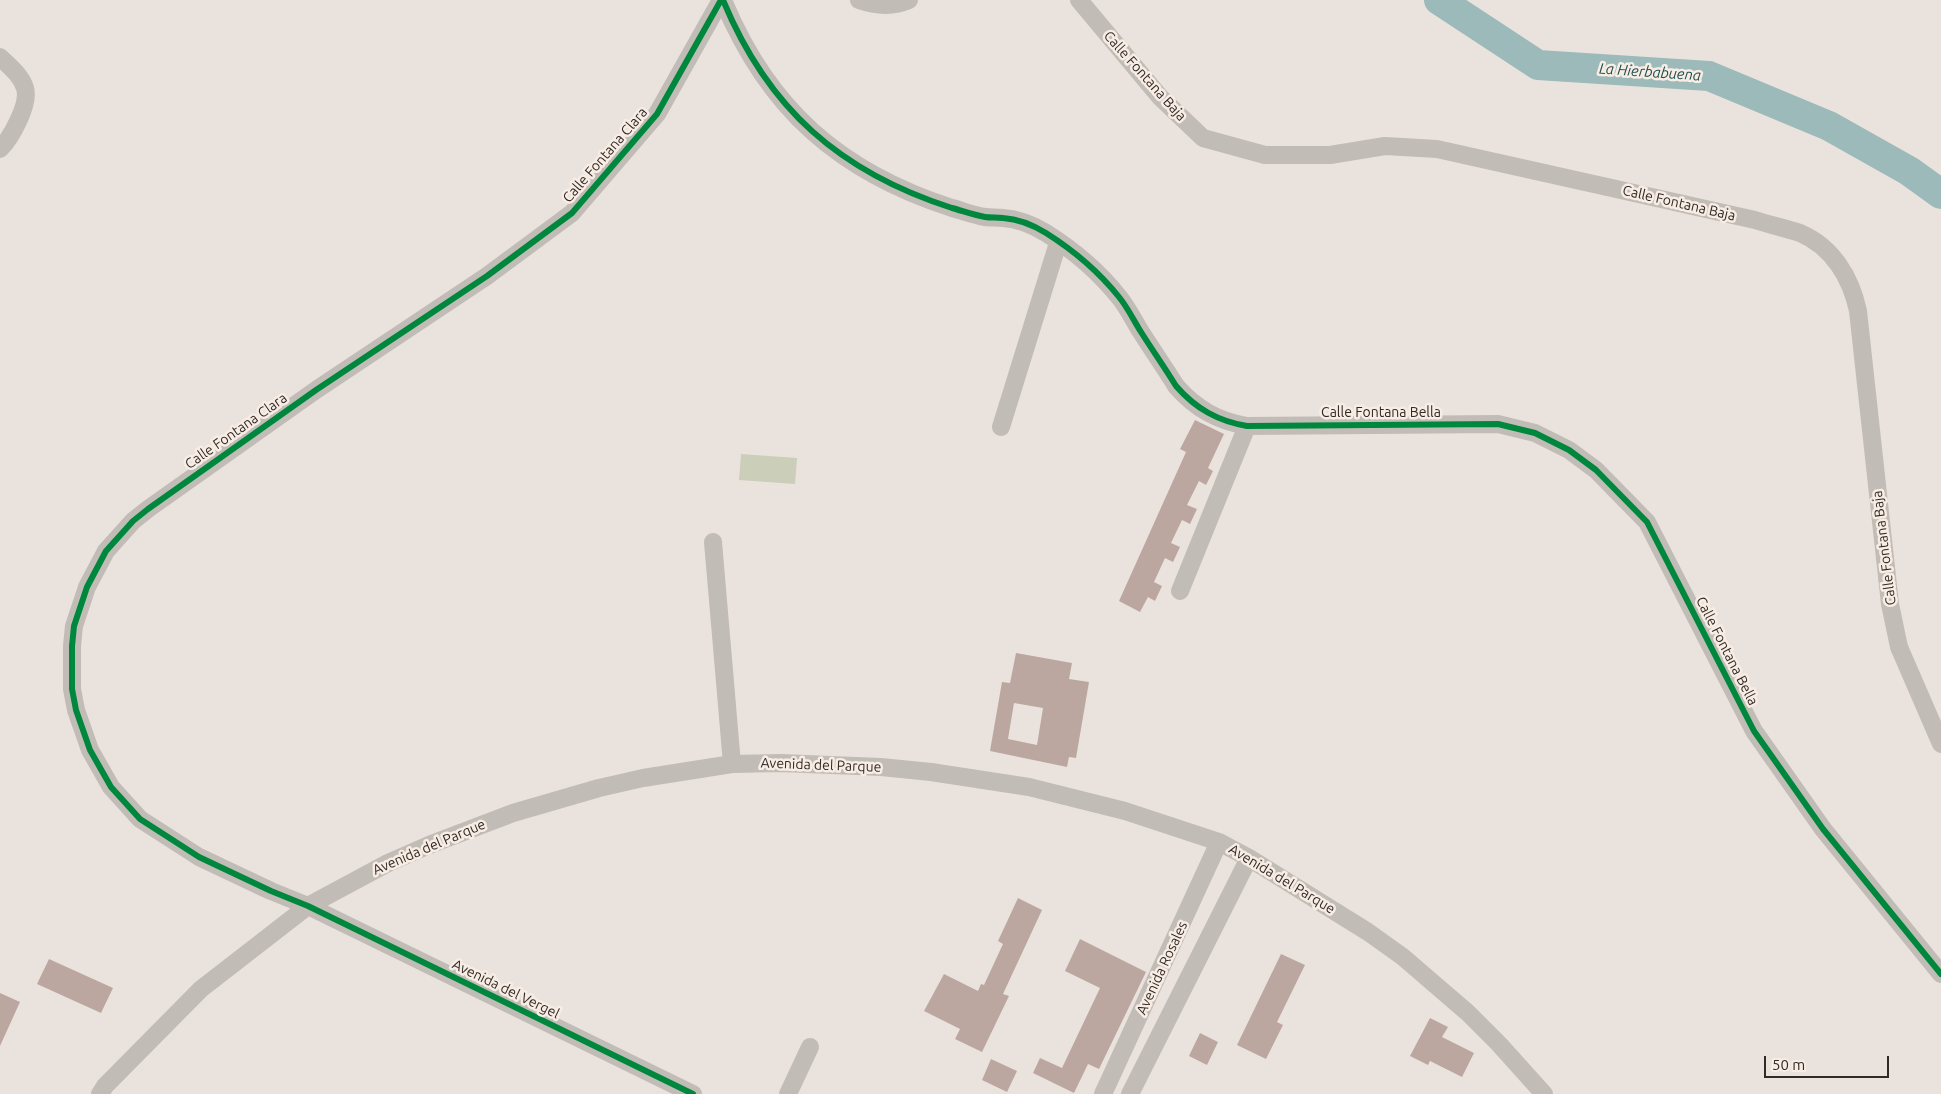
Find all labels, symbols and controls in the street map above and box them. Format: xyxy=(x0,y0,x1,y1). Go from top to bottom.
street label: Calle Fontana Baja xyxy=(1100,28,1190,124)
water label: La Hierbabuena xyxy=(1598,59,1702,85)
street label: Calle Fontana Clara xyxy=(559,104,651,206)
street label: Calle Fontana Baja xyxy=(1621,182,1737,224)
street label: Calle Fontana Clara xyxy=(182,390,290,472)
street label: Calle Fontana Bella xyxy=(1321,404,1441,420)
street label: Calle Fontana Baja xyxy=(1869,490,1899,606)
street label: Calle Fontana Bella xyxy=(1692,594,1762,708)
street label: Avenida del Parque xyxy=(760,754,882,776)
street label: Avenida del Parque xyxy=(370,816,488,878)
street label: Avenida del Parque xyxy=(1226,841,1338,917)
street label: Avenida Rosales xyxy=(1133,919,1191,1017)
street label: Avenida del Vergel xyxy=(450,956,562,1022)
scale bar xyxy=(1766,1046,1891,1078)
text: 50 m xyxy=(1772,1056,1805,1073)

